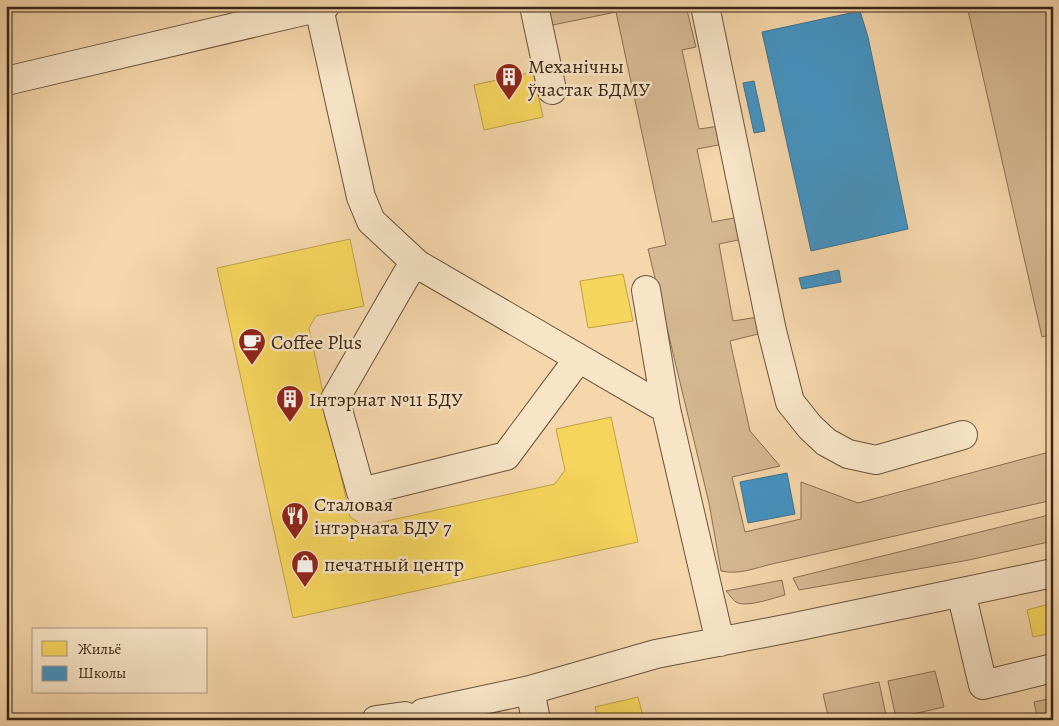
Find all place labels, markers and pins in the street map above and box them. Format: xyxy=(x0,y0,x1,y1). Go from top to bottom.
place label: Механічны ўчастак БДМУ xyxy=(527,53,651,103)
building icon: Механічны ўчастак БДМУ xyxy=(494,62,524,101)
cafe icon: Coffee Plus xyxy=(237,327,267,366)
place label: Coffee Plus xyxy=(271,329,362,356)
building icon: Інтэрнат №11 БДУ xyxy=(275,384,305,423)
place label: Інтэрнат №11 БДУ xyxy=(309,386,463,413)
place label: Сталовая інтэрната БДУ 7 xyxy=(314,491,452,541)
restaurant icon: Сталовая інтэрната БДУ 7 xyxy=(280,501,310,540)
shop icon: печатный центр xyxy=(290,549,320,588)
place label: печатный центр xyxy=(324,551,464,578)

